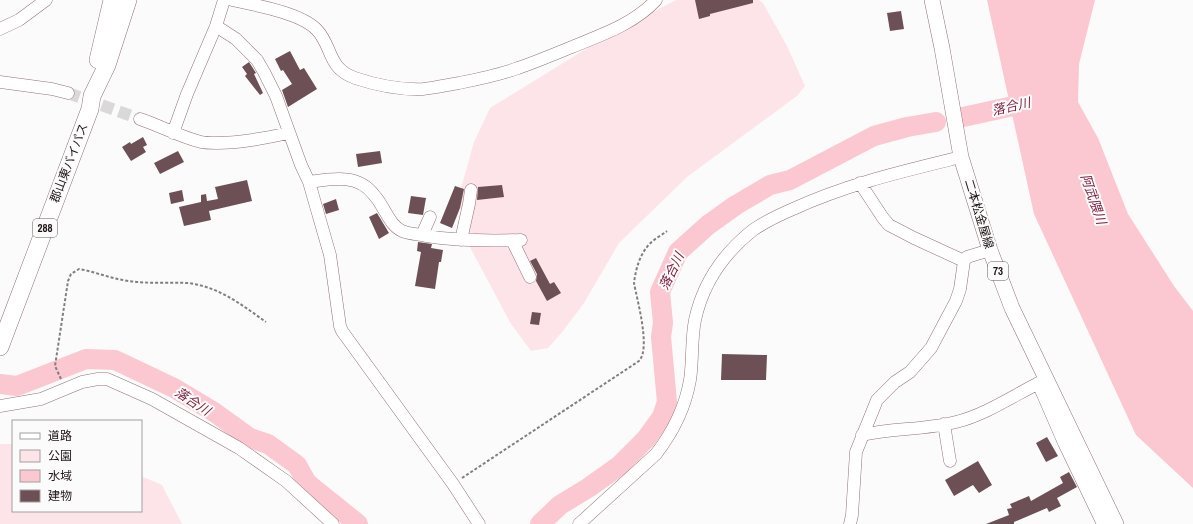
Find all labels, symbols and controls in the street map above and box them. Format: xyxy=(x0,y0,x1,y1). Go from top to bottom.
water label: 落合川 xyxy=(990,93,1034,119)
street label: 郡山東バイパス xyxy=(47,121,91,205)
water label: 阿武隈川 xyxy=(1077,172,1111,228)
street label: 二本松金屋線 xyxy=(961,177,997,251)
road number: 288 xyxy=(33,219,57,237)
water label: 落合川 xyxy=(655,248,689,292)
road number: 73 xyxy=(988,262,1008,280)
water label: 落合川 xyxy=(172,384,215,420)
legend xyxy=(12,420,142,512)
text: 道路 xyxy=(48,428,72,444)
text: 公園 xyxy=(48,448,72,464)
text: 水域 xyxy=(48,468,72,484)
text: 建物 xyxy=(48,488,72,504)

